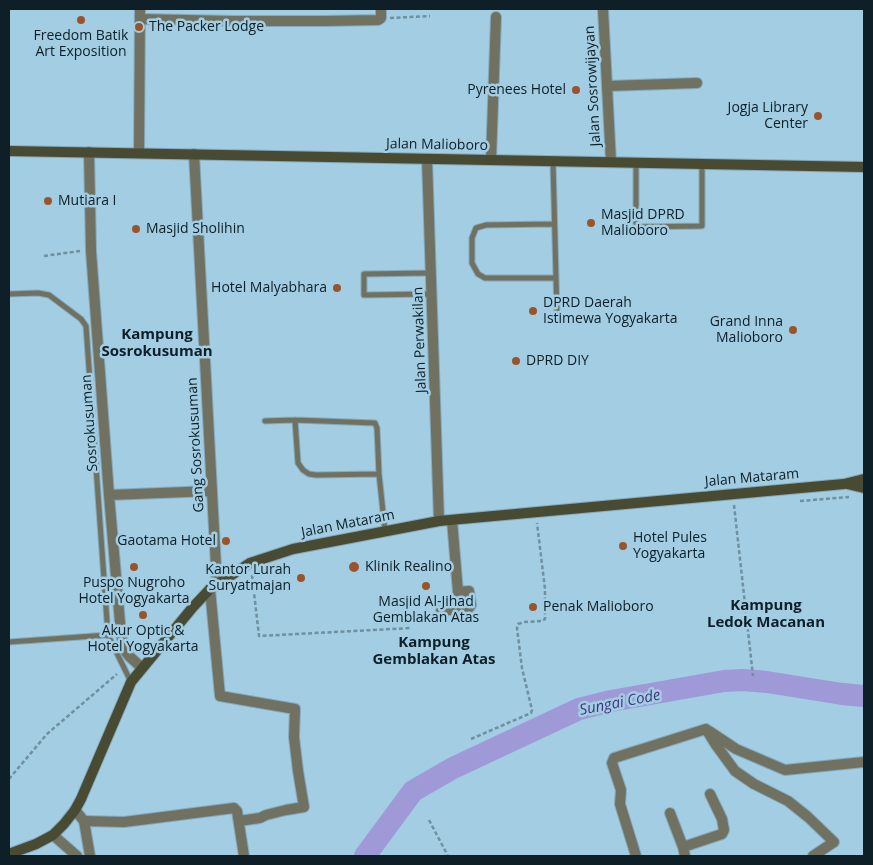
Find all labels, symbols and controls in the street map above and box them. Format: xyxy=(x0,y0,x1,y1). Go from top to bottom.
marker: Freedom Batik Art Exposition xyxy=(75,14,87,26)
place label: The Packer Lodge xyxy=(149,19,264,35)
marker: The Packer Lodge xyxy=(133,21,145,33)
street label: Jalan Sosrowijayan xyxy=(581,25,605,147)
place label: Freedom Batik Art Exposition xyxy=(34,28,128,60)
place label: Pyrenees Hotel xyxy=(467,82,566,98)
marker: Pyrenees Hotel xyxy=(570,84,582,96)
place label: Jogja Library Center xyxy=(728,100,808,132)
marker: Jogja Library Center xyxy=(812,110,824,122)
street label: Jalan Malioboro xyxy=(386,136,488,154)
place label: Mutiara I xyxy=(58,193,117,209)
marker: Mutiara I xyxy=(42,195,54,207)
place label: Masjid DPRD Malioboro xyxy=(601,207,685,240)
marker: Masjid DPRD Malioboro xyxy=(585,217,597,229)
place label: Masjid Sholihin xyxy=(146,221,245,237)
marker: Masjid Sholihin xyxy=(130,223,142,235)
place label: Hotel Malyabhara xyxy=(211,280,327,296)
marker: Hotel Malyabhara xyxy=(331,282,343,294)
street label: Jalan Perwakilan xyxy=(410,286,430,394)
place label: DPRD Daerah Istimewa Yogyakarta xyxy=(543,295,677,328)
marker: DPRD Daerah Istimewa Yogyakarta xyxy=(527,305,539,317)
place label: Grand Inna Malioboro xyxy=(710,314,783,347)
marker: Grand Inna Malioboro xyxy=(787,324,799,336)
district label: Kampung Sosrokusuman xyxy=(101,326,213,361)
place label: DPRD DIY xyxy=(526,353,589,369)
marker: DPRD DIY xyxy=(510,355,522,367)
street label: Sosrokusuman xyxy=(78,374,102,472)
street label: Gang Sosrokusuman xyxy=(184,377,208,513)
street label: Jalan Mataram xyxy=(704,466,800,490)
street label: Jalan Mataram xyxy=(300,507,396,541)
place label: Hotel Pules Yogyakarta xyxy=(633,530,707,562)
place label: Gaotama Hotel xyxy=(117,533,216,549)
marker: Gaotama Hotel xyxy=(220,535,232,547)
marker: Hotel Pules Yogyakarta xyxy=(617,540,629,552)
place label: Klinik Realino xyxy=(365,559,452,575)
marker: Klinik Realino xyxy=(347,560,361,574)
marker: Puspo Nugroho Hotel Yogyakarta xyxy=(128,561,140,573)
place label: Kantor Lurah Suryatmajan xyxy=(205,562,291,594)
marker: Kantor Lurah Suryatmajan xyxy=(295,572,307,584)
place label: Puspo Nugroho Hotel Yogyakarta xyxy=(78,575,190,608)
marker: Masjid Al-Jihad Gemblakan Atas xyxy=(420,580,432,592)
place label: Masjid Al-Jihad Gemblakan Atas xyxy=(373,594,479,626)
district label: Kampung Ledok Macanan xyxy=(707,597,825,632)
place label: Penak Malioboro xyxy=(543,599,654,615)
marker: Penak Malioboro xyxy=(527,601,539,613)
marker: Akur Optic & Hotel Yogyakarta xyxy=(137,609,149,621)
place label: Akur Optic & Hotel Yogyakarta xyxy=(87,623,199,656)
district label: Kampung Gemblakan Atas xyxy=(372,634,496,669)
water label: Sungai Code xyxy=(578,686,662,720)

